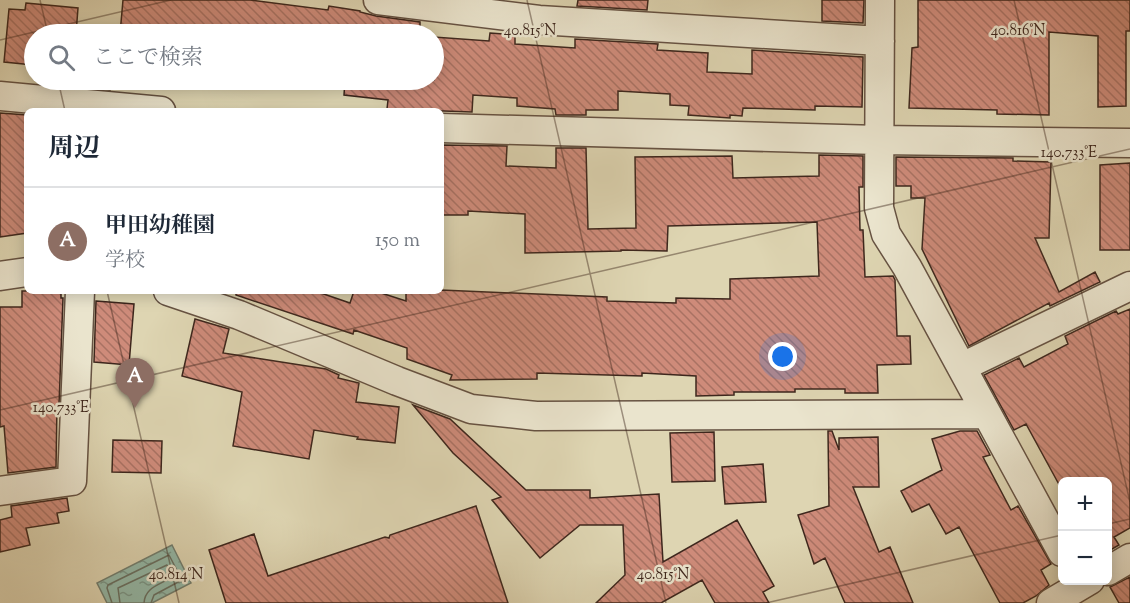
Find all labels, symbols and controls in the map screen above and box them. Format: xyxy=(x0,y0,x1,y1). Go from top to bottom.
text: 40.815°N xyxy=(504,21,556,42)
text: 40.816°N xyxy=(991,21,1045,42)
search box xyxy=(24,24,444,90)
icon: search xyxy=(45,41,78,74)
text: ここで検索 xyxy=(93,43,203,75)
text: 周辺 xyxy=(48,131,100,168)
text: 140.733°E xyxy=(1041,143,1097,164)
text: 甲田幼稚園 xyxy=(105,211,215,243)
text: A xyxy=(59,227,76,256)
text: 150 m xyxy=(375,227,420,256)
text: 学校 xyxy=(105,247,145,276)
your location xyxy=(768,342,797,371)
pin: A xyxy=(116,358,154,408)
text: 140.733°E xyxy=(33,398,89,419)
map controls xyxy=(1058,477,1112,585)
button: + xyxy=(1058,477,1112,531)
button: − xyxy=(1058,531,1112,585)
text: 40.814°N xyxy=(149,565,203,586)
text: 40.815°N xyxy=(637,565,689,586)

